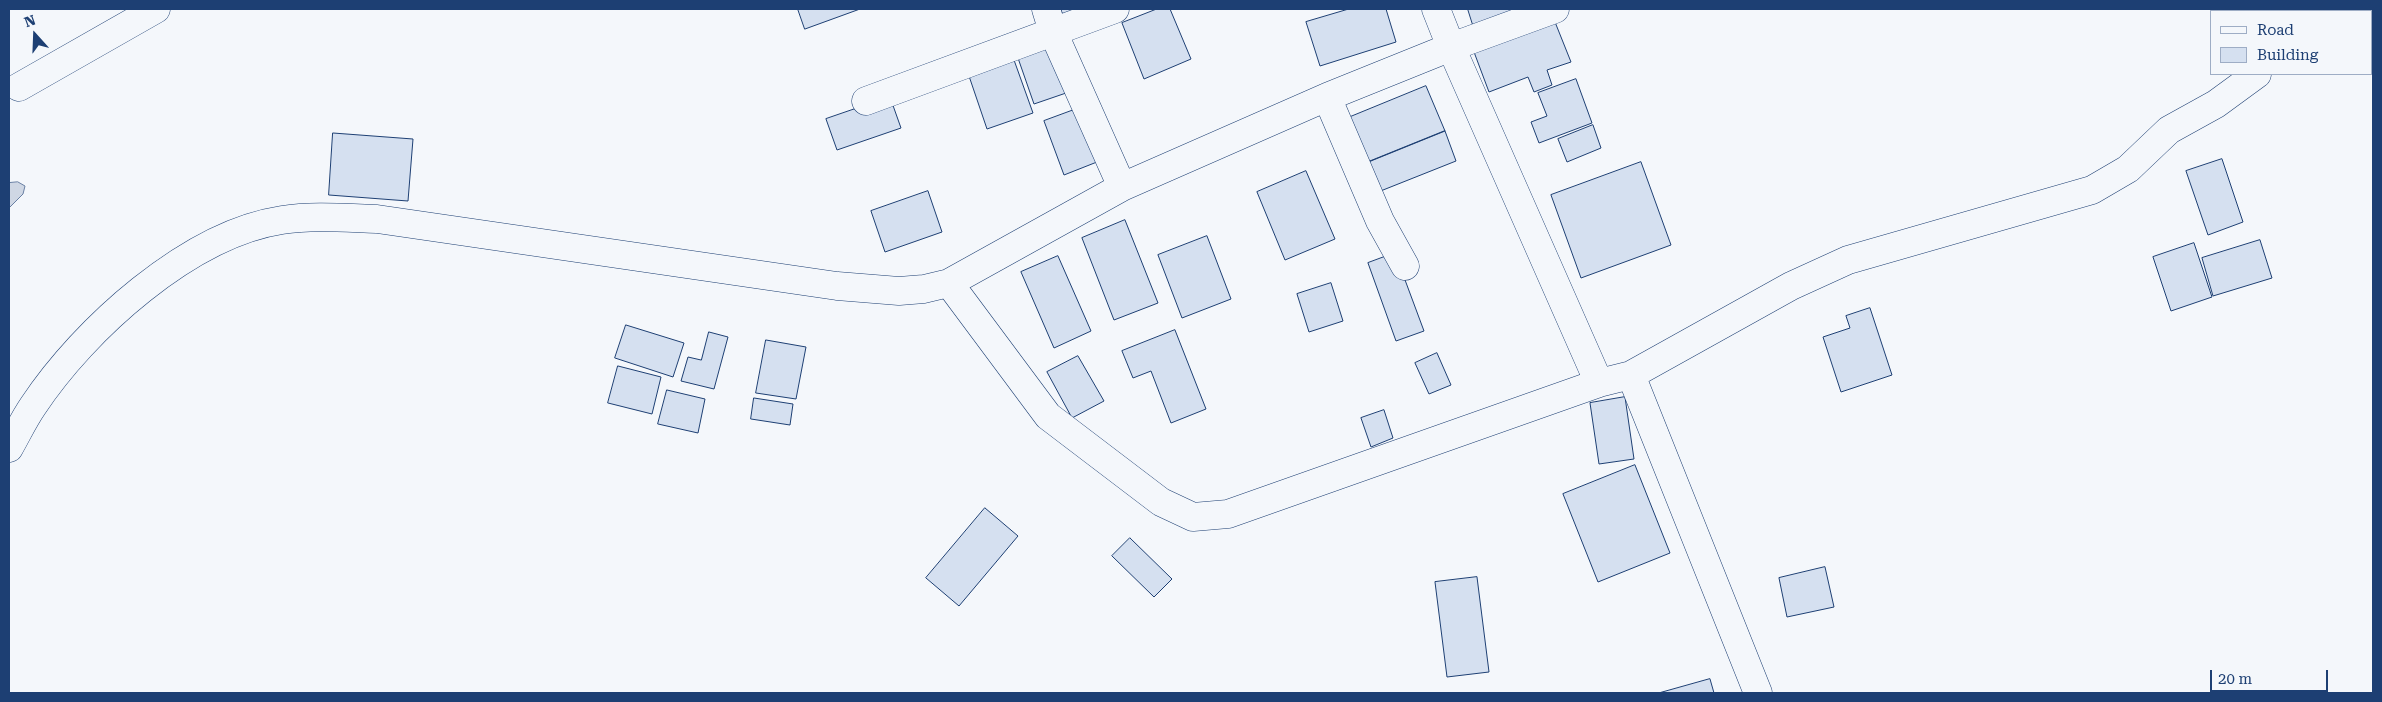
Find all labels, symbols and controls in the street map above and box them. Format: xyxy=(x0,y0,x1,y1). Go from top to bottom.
north arrow xyxy=(10,10,60,60)
legend xyxy=(2210,10,2372,75)
text: N xyxy=(22,12,38,30)
text: Road xyxy=(2257,21,2294,39)
text: Building xyxy=(2257,46,2318,64)
scale bar xyxy=(2212,660,2330,692)
text: 20 m xyxy=(2218,670,2252,688)

